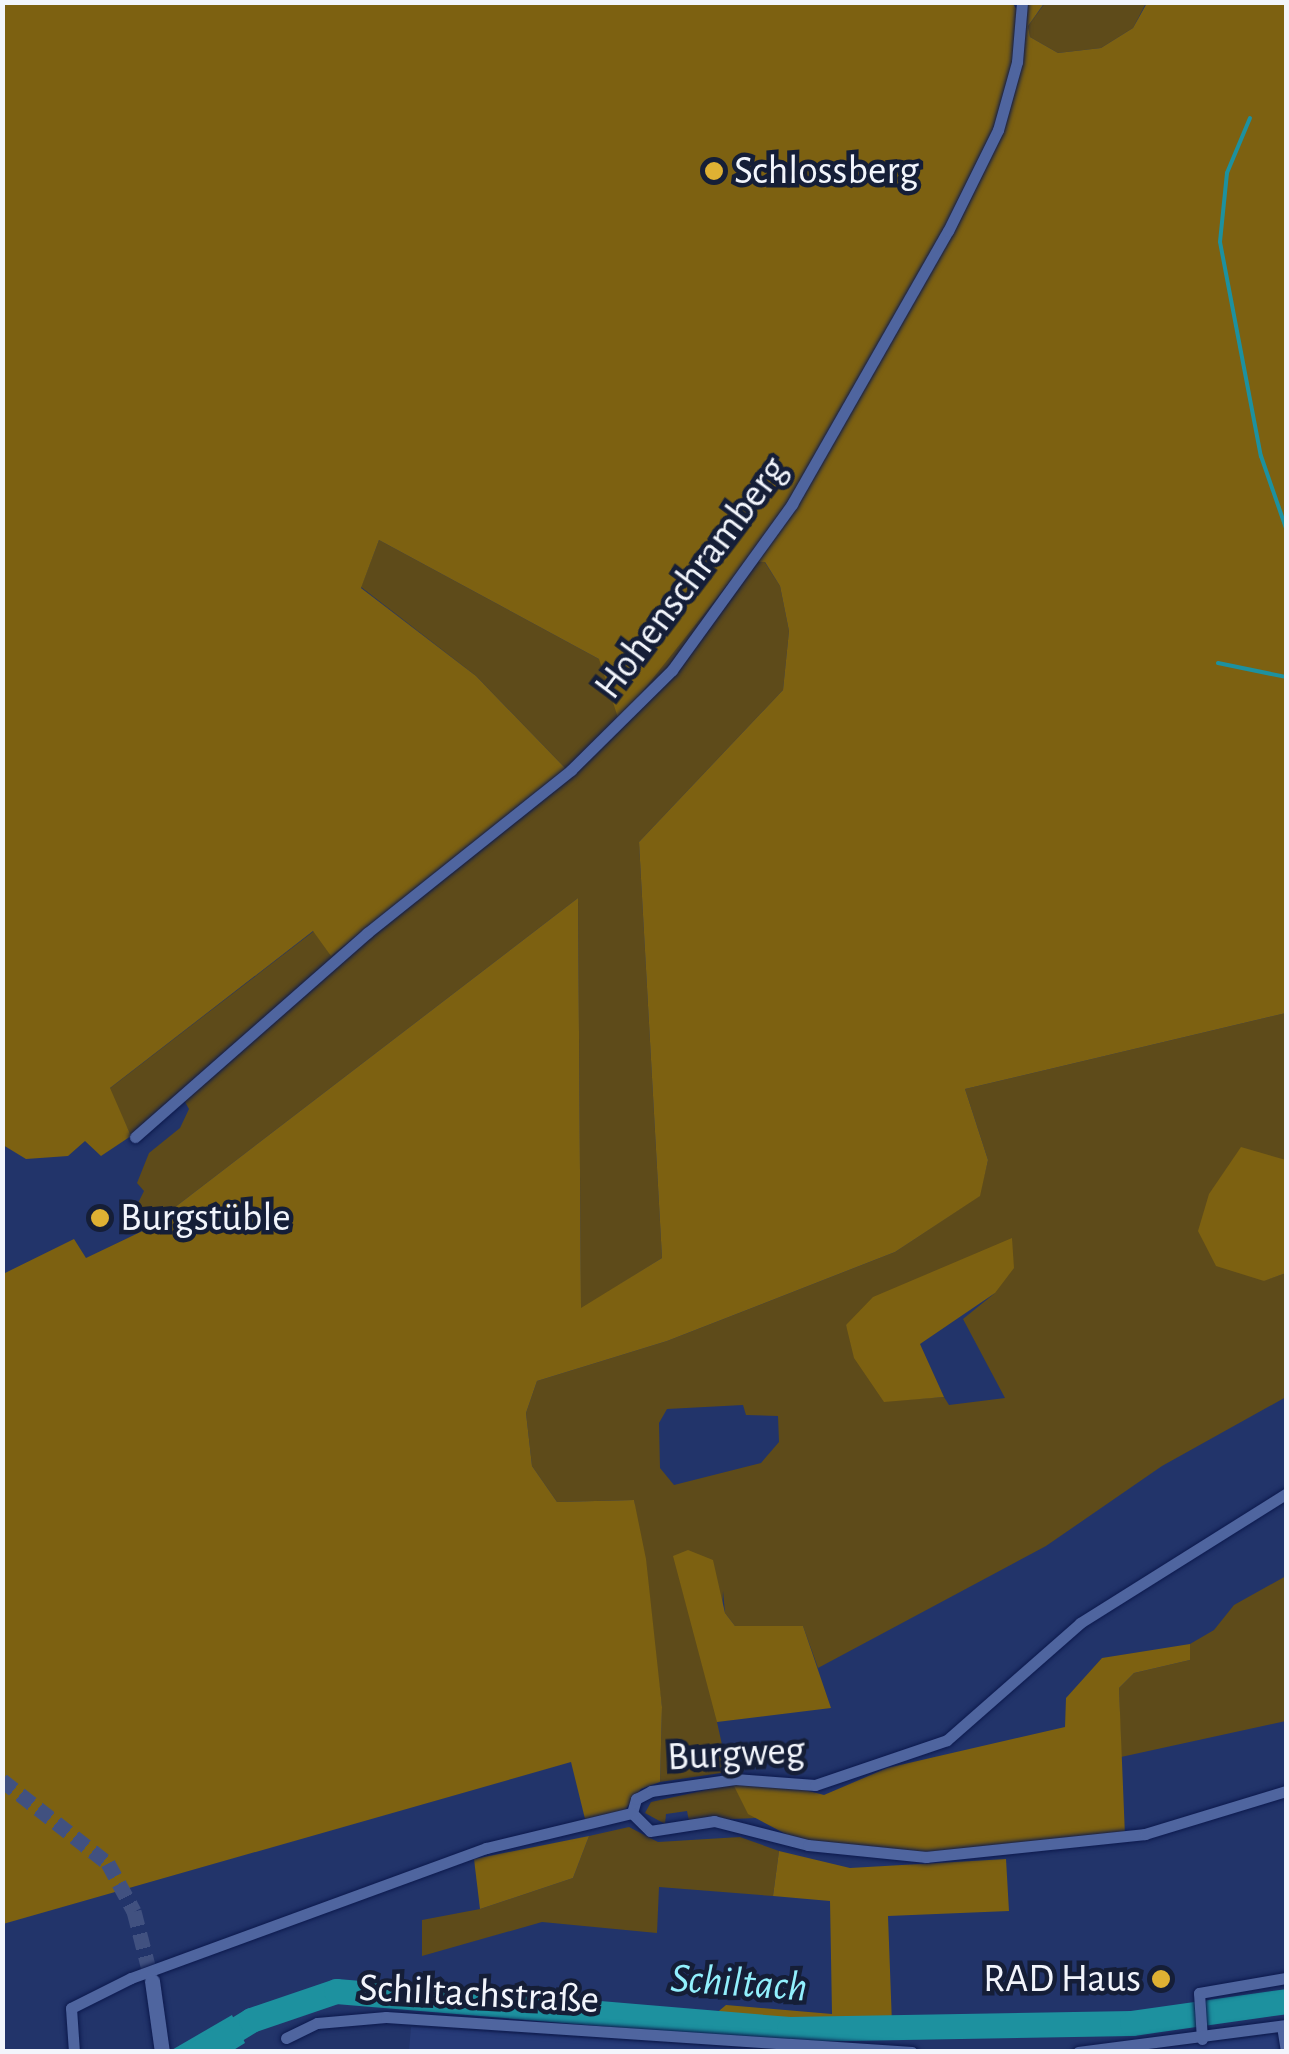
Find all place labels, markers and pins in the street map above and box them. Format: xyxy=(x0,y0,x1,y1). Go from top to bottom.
place label: Schlossberg xyxy=(734,147,919,195)
marker: Schlossberg xyxy=(703,160,725,182)
place label: Burgstüble xyxy=(120,1194,291,1242)
marker: Burgstüble xyxy=(89,1207,111,1229)
place label: RAD Haus xyxy=(983,1955,1141,2003)
marker: RAD Haus xyxy=(1150,1968,1172,1990)

